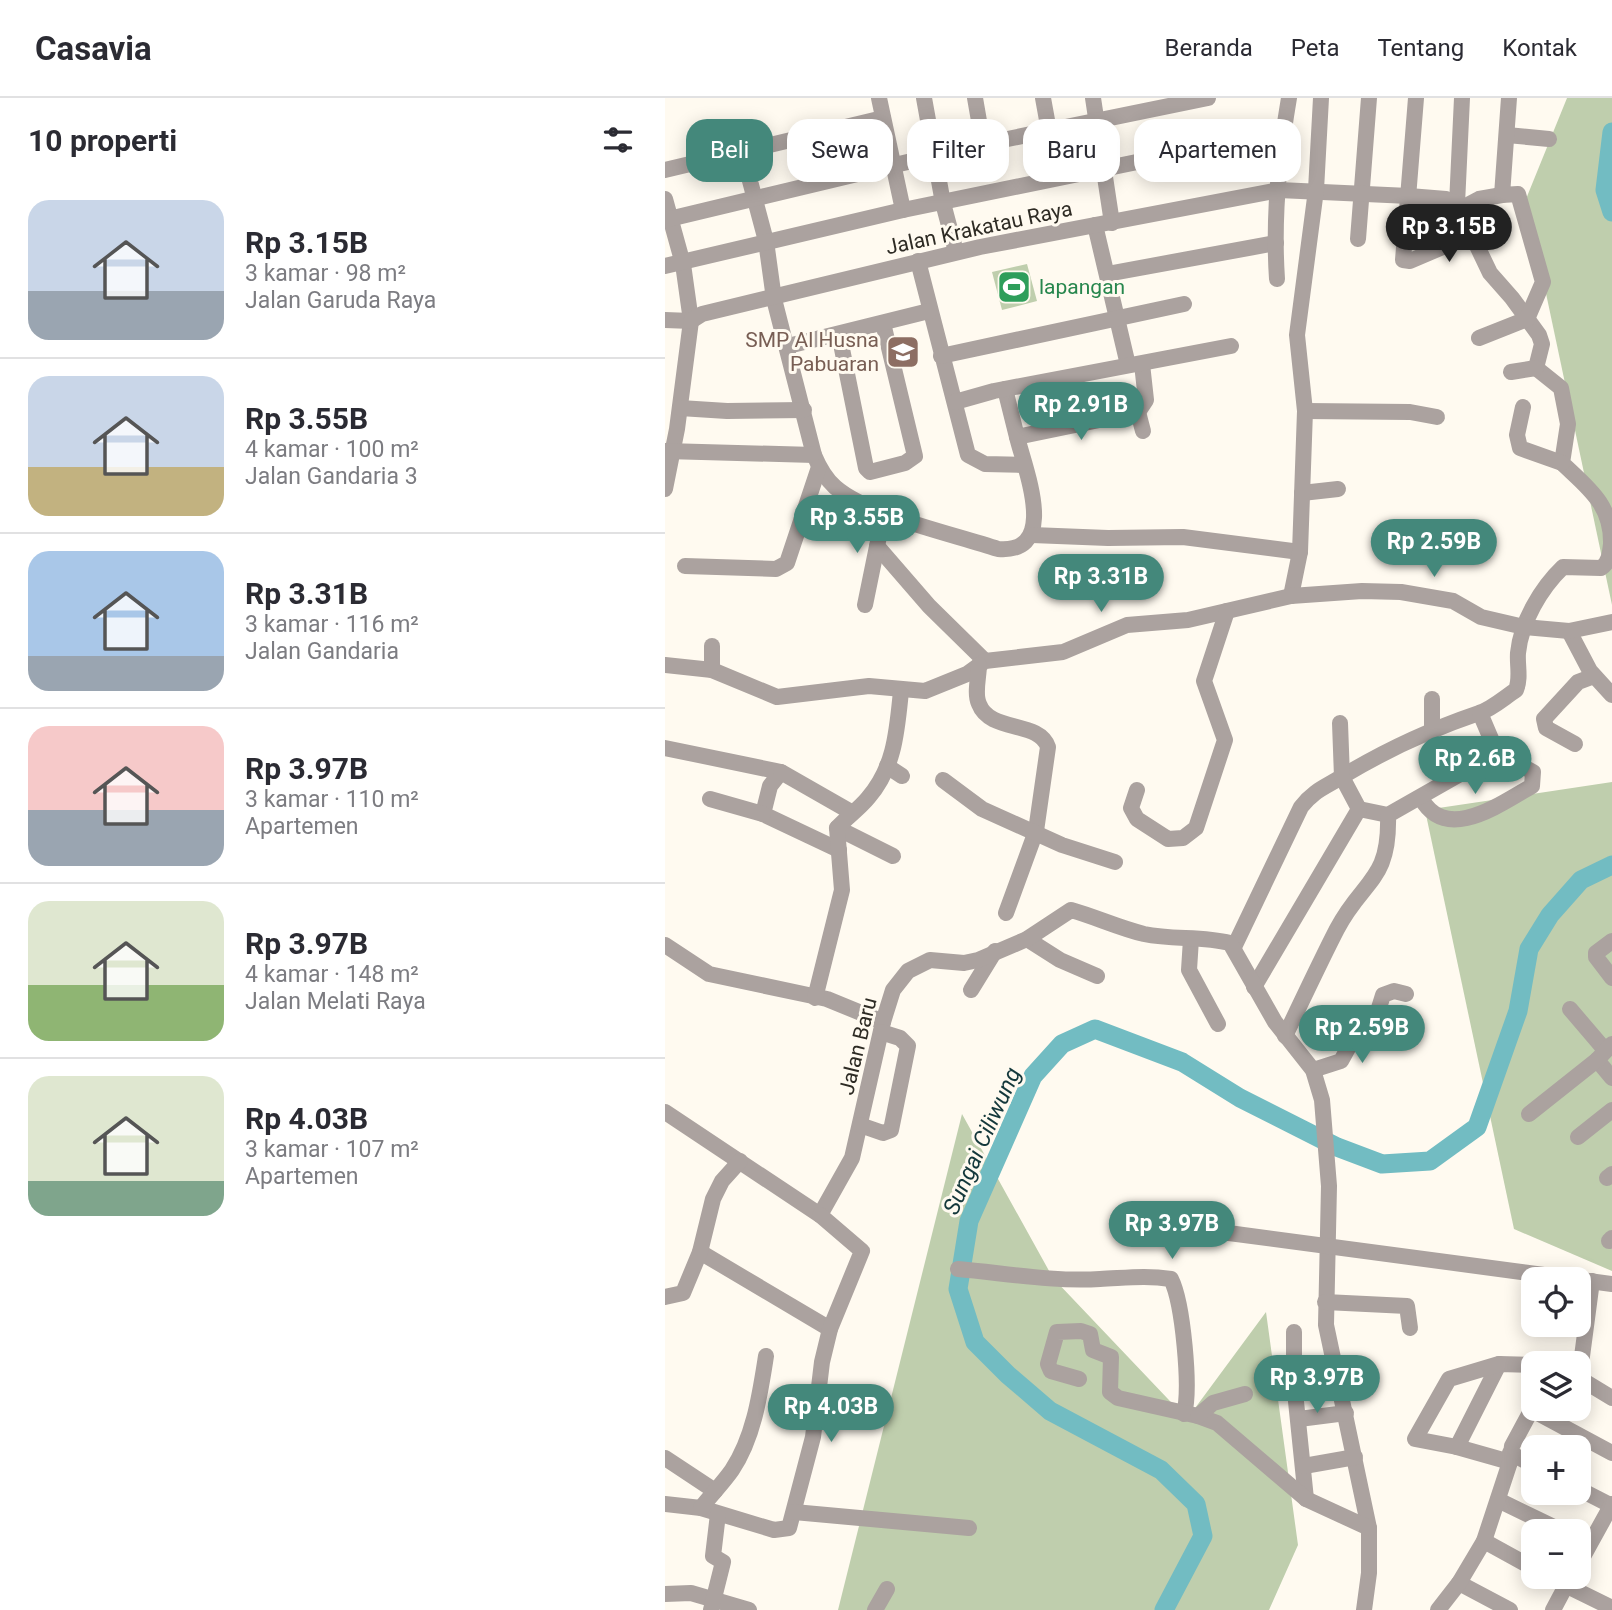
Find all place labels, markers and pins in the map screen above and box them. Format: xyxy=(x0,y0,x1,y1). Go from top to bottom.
pin: Rp 3.15B xyxy=(1377,204,1521,264)
sports icon: lapangan xyxy=(995,268,1033,306)
place label: lapangan xyxy=(1039,275,1125,299)
place label: SMP Al Husna Pabuaran xyxy=(745,328,879,376)
school or university icon: SMP Al Husna Pabuaran xyxy=(884,333,922,371)
pin: Rp 2.91B xyxy=(1009,382,1153,442)
pin: Rp 3.55B xyxy=(785,496,929,555)
pin: Rp 2.59B xyxy=(1362,519,1506,579)
pin: Rp 3.31B xyxy=(1029,554,1173,614)
pin: Rp 2.6B xyxy=(1410,736,1540,796)
pin: Rp 2.59B xyxy=(1290,1006,1434,1065)
pin: Rp 3.97B xyxy=(1100,1202,1244,1261)
pin: Rp 3.97B xyxy=(1245,1356,1389,1415)
pin: Rp 4.03B xyxy=(759,1384,903,1444)

